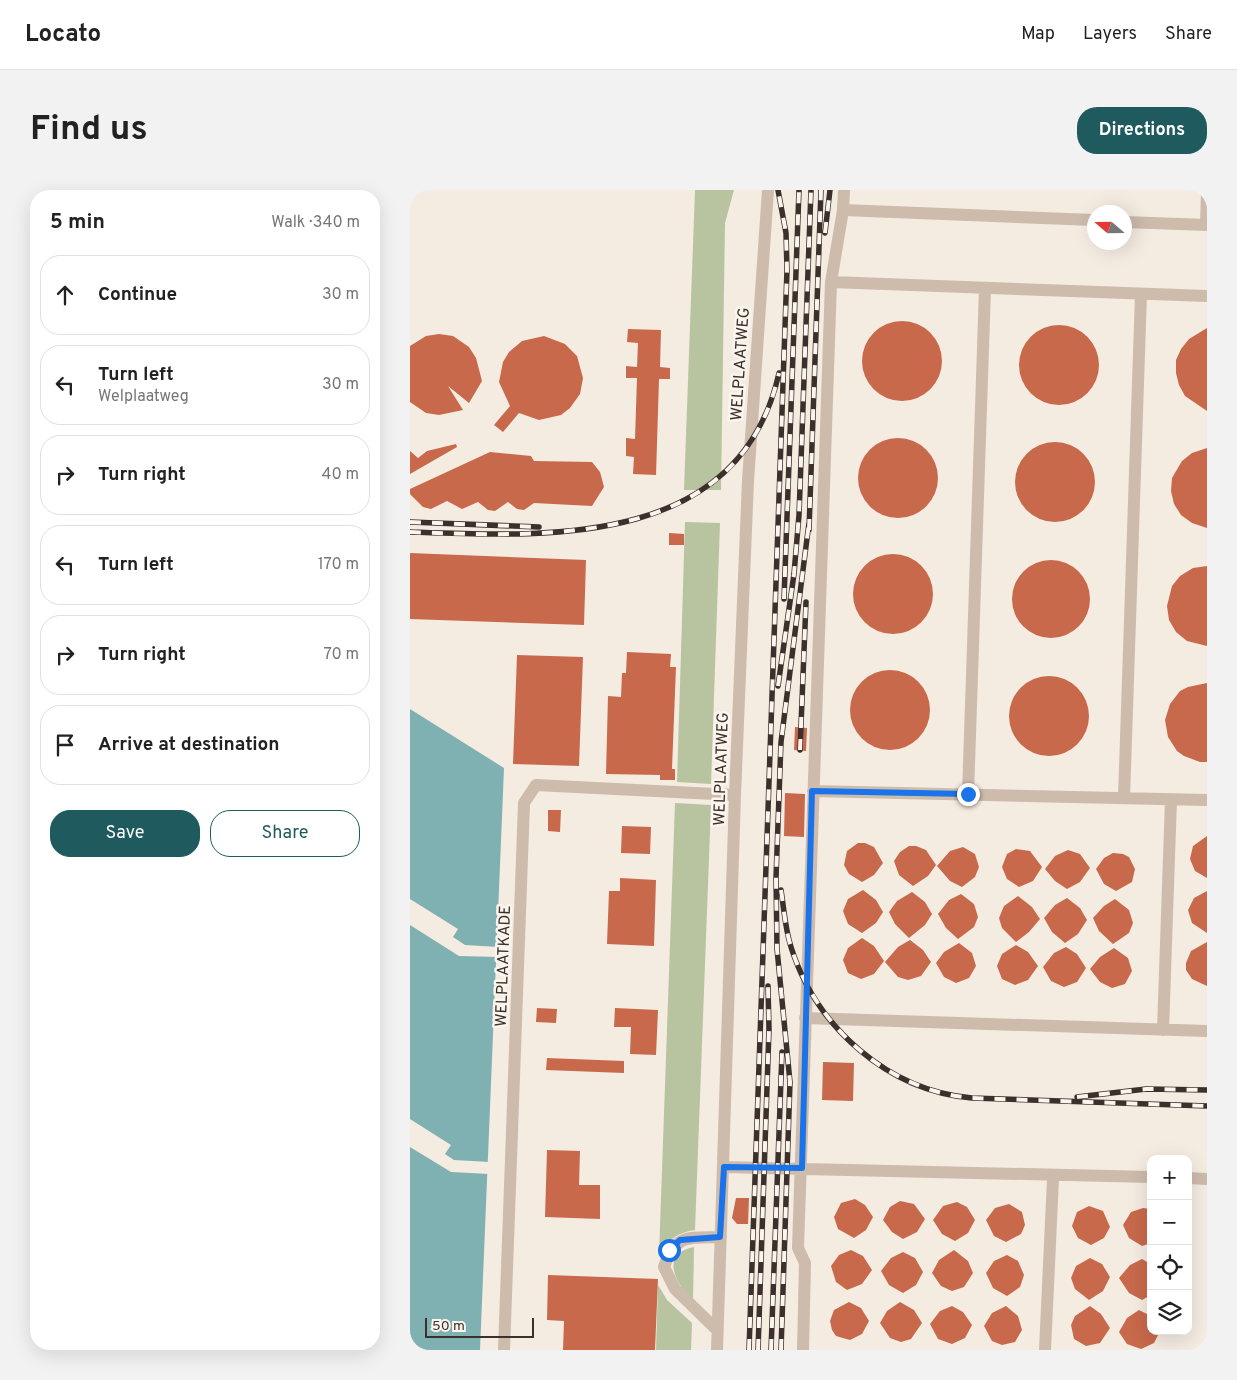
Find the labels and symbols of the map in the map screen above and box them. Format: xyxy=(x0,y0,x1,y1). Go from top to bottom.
north arrow xyxy=(1087,205,1132,250)
street label: WELPLAATWEG xyxy=(727,307,755,422)
street label: WELPLAATWEG xyxy=(710,712,734,826)
route end xyxy=(957,783,980,806)
street label: WELPLAATKADE xyxy=(492,905,516,1027)
route start xyxy=(658,1239,681,1262)
scale bar xyxy=(425,1315,534,1338)

